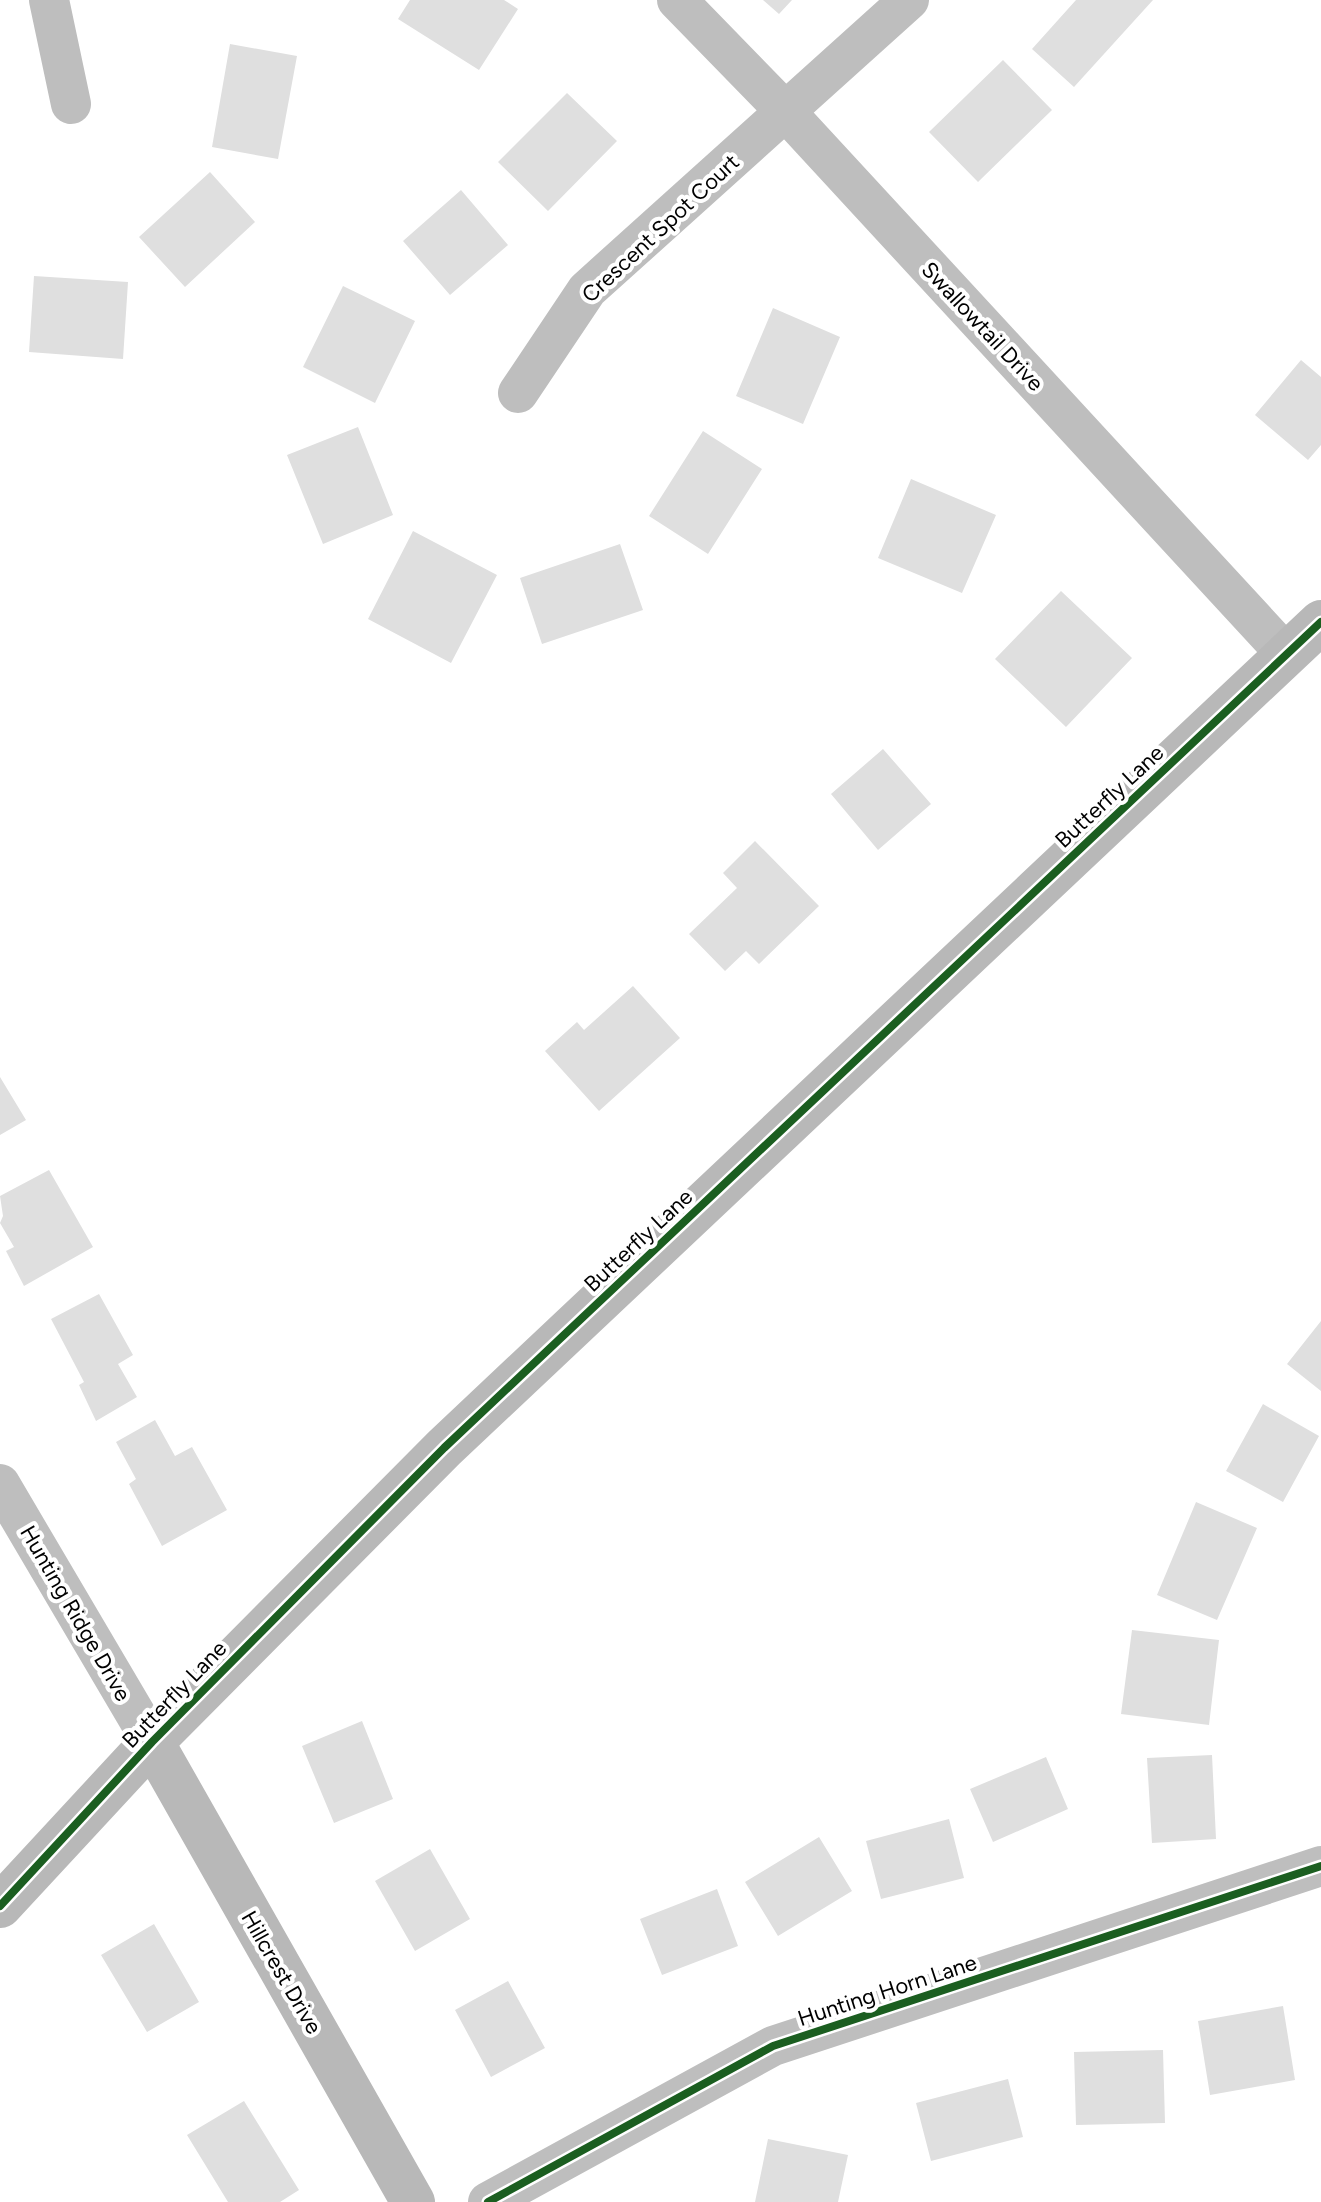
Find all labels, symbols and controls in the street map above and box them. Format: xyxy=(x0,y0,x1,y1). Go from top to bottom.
street label: Crescent Spot Court xyxy=(576,149,745,308)
street label: Swallowtail Drive xyxy=(916,256,1049,397)
street label: Butterfly Lane xyxy=(1049,739,1169,854)
street label: Butterfly Lane xyxy=(578,1183,698,1298)
street label: Hunting Ridge Drive xyxy=(14,1521,137,1706)
street label: Butterfly Lane xyxy=(116,1635,232,1754)
street label: Hillcrest Drive xyxy=(235,1906,328,2039)
street label: Hunting Horn Lane xyxy=(794,1949,980,2032)

